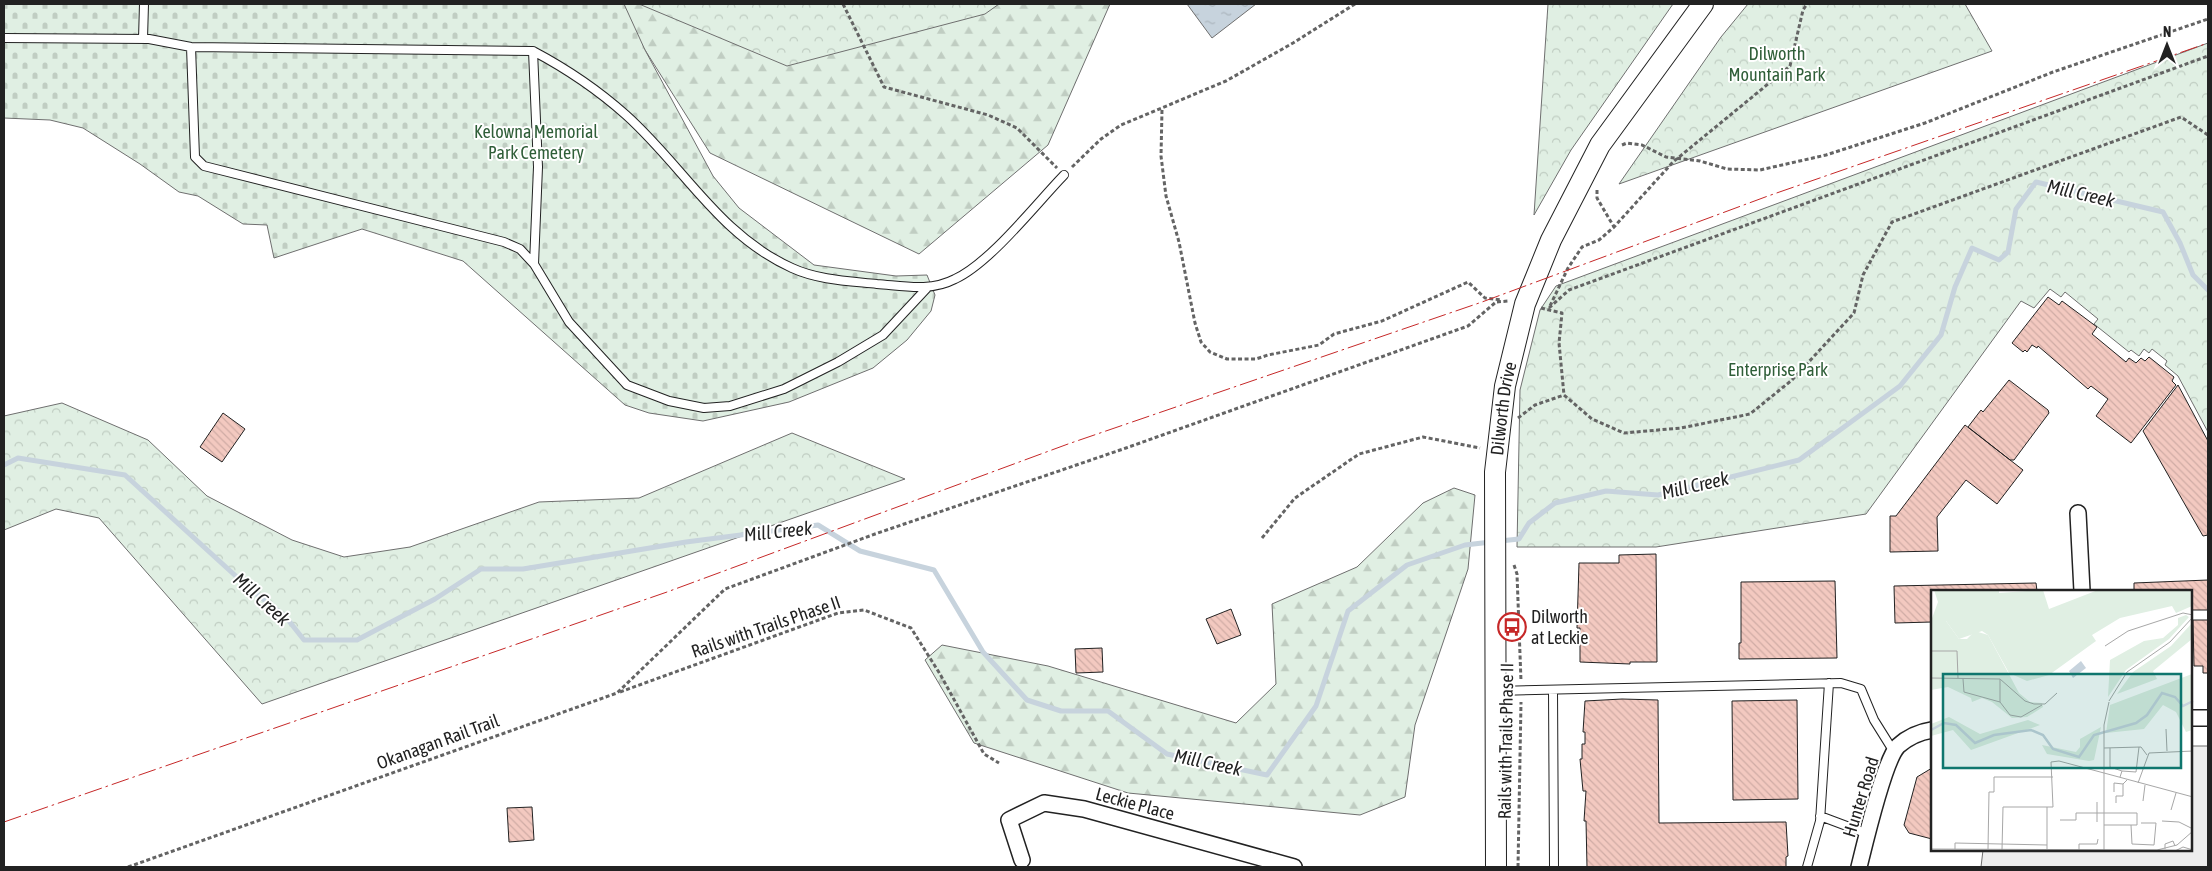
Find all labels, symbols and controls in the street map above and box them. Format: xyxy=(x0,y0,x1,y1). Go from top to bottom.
north arrow xyxy=(2142,20,2192,70)
text: N xyxy=(2163,24,2171,40)
park label: Dilworth Mountain Park xyxy=(1729,43,1826,85)
park label: Kelowna Memorial Park Cemetery xyxy=(474,121,598,163)
water label: Mill Creek xyxy=(2045,175,2118,212)
street label: Dilworth Drive xyxy=(1486,359,1521,456)
park label: Enterprise Park xyxy=(1728,359,1828,380)
water label: Mill Creek xyxy=(1659,466,1732,503)
water label: Mill Creek xyxy=(743,516,814,546)
water label: Mill Creek xyxy=(229,568,295,631)
inset map xyxy=(1931,590,2192,851)
street label: Rails with Trails Phase II xyxy=(689,591,843,662)
place label: Dilworth at Leckie xyxy=(1531,606,1588,648)
bus stop icon: Dilworth at Leckie xyxy=(1497,612,1527,642)
street label: Rails with Trails Phase II xyxy=(1494,663,1517,819)
street label: Okanagan Rail Trail xyxy=(374,710,502,773)
water label: Mill Creek xyxy=(1172,744,1244,780)
street label: Hunter Road xyxy=(1838,754,1883,840)
street label: Leckie Place xyxy=(1093,783,1177,824)

